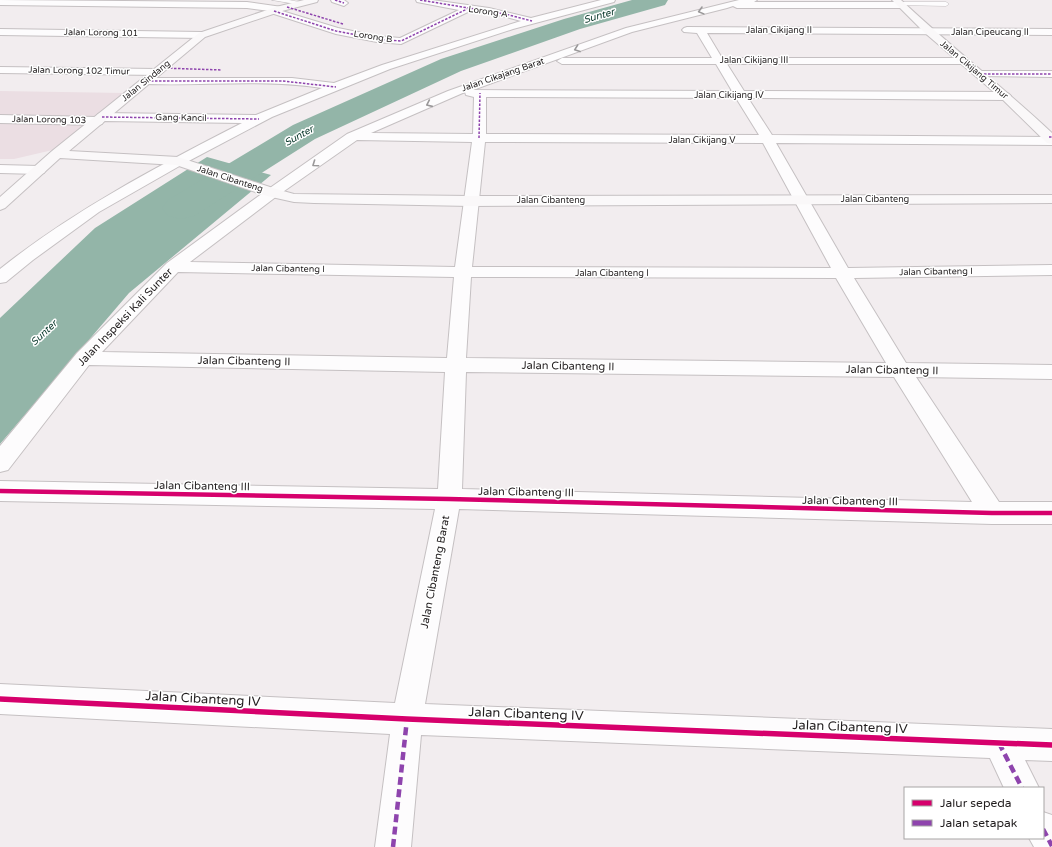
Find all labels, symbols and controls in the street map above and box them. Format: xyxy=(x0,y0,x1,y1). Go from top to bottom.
street label: Lorong A xyxy=(468,4,509,20)
water label: Sunter xyxy=(582,6,617,26)
one-way arrow xyxy=(698,6,705,15)
street label: Jalan Cikijang II xyxy=(746,25,812,36)
street label: Jalan Lorong 101 xyxy=(64,27,138,39)
street label: Jalan Cipeucang II xyxy=(951,27,1029,38)
street label: Lorong B xyxy=(353,29,393,45)
street label: Jalan Cikijang Timur xyxy=(938,38,1011,102)
one-way arrow xyxy=(574,45,581,53)
street label: Jalan Cikijang III xyxy=(720,55,788,66)
street label: Jalan Cikajang Barat xyxy=(460,56,546,94)
street label: Jalan Sindang xyxy=(119,58,173,104)
street label: Jalan Lorong 102 Timur xyxy=(28,65,130,77)
street label: Jalan Cikijang IV xyxy=(694,90,765,101)
one-way arrow xyxy=(426,99,433,107)
street label: Gang Kancil xyxy=(155,112,207,124)
street label: Jalan Lorong 103 xyxy=(12,114,86,126)
water label: Sunter xyxy=(282,123,317,149)
street label: Jalan Cikijang V xyxy=(668,135,736,146)
one-way arrow xyxy=(312,159,319,166)
street label: Jalan Cibanteng xyxy=(196,163,264,195)
street label: Jalan Cibanteng xyxy=(841,194,909,205)
street label: Jalan Cibanteng xyxy=(517,195,585,206)
street label: Jalan Cibanteng I xyxy=(251,263,325,275)
street label: Jalan Inspeksi Kali Sunter xyxy=(75,265,176,369)
street label: Jalan Cibanteng I xyxy=(899,266,973,278)
street label: Jalan Cibanteng I xyxy=(575,268,649,279)
water label: Sunter xyxy=(28,317,60,348)
street label: Jalan Cibanteng II xyxy=(197,354,291,368)
street label: Jalan Cibanteng II xyxy=(521,359,615,373)
street label: Jalan Cibanteng II xyxy=(845,363,939,377)
street label: Jalan Cibanteng III xyxy=(154,479,250,493)
street label: Jalan Cibanteng III xyxy=(478,485,574,499)
street label: Jalan Cibanteng III xyxy=(802,494,898,508)
street label: Jalan Cibanteng Barat xyxy=(418,514,452,630)
street label: Jalan Cibanteng IV xyxy=(145,688,261,710)
street label: Jalan Cibanteng IV xyxy=(468,704,584,724)
street label: Jalan Cibanteng IV xyxy=(792,717,908,737)
legend xyxy=(904,787,1044,839)
text: Jalur sepeda xyxy=(940,796,1012,810)
text: Jalan setapak xyxy=(940,816,1018,830)

